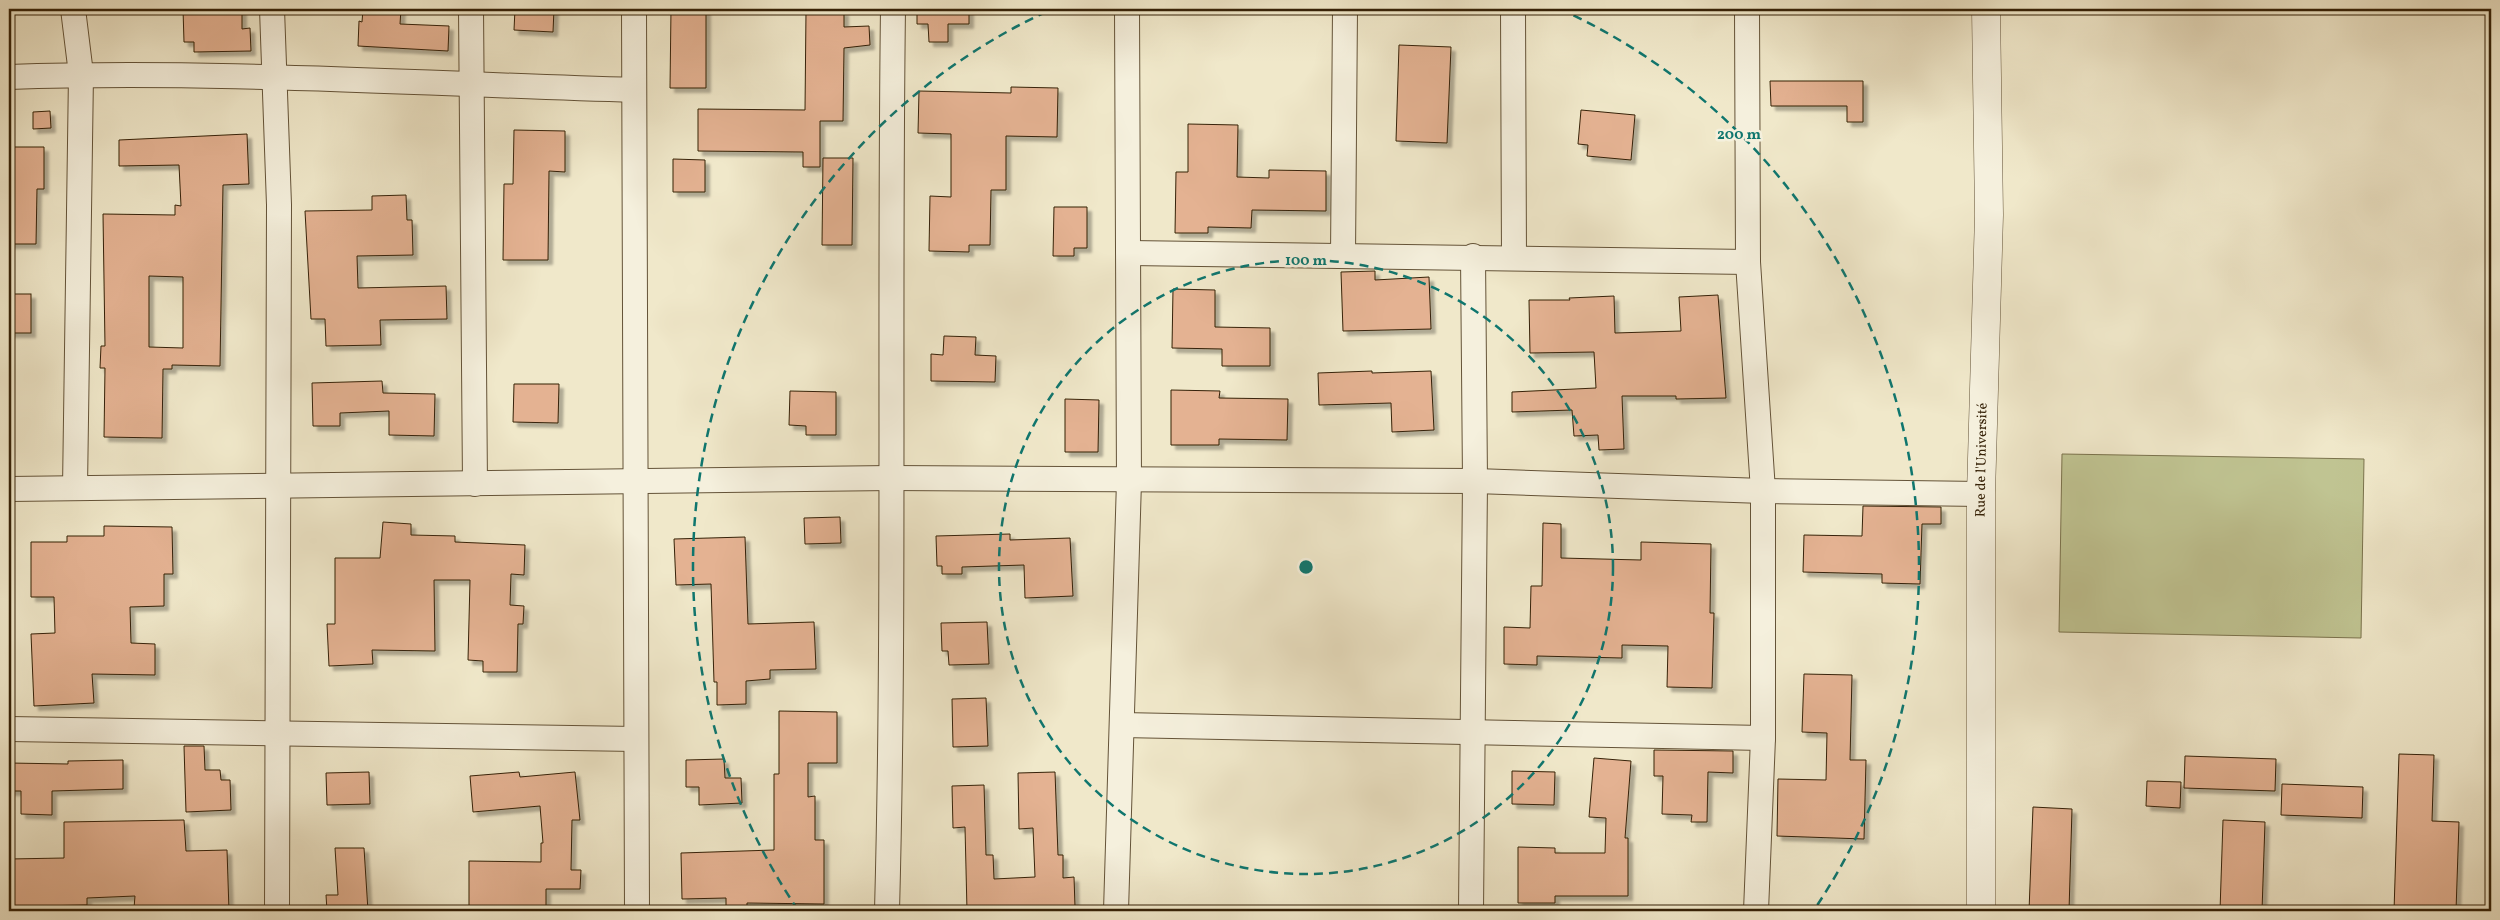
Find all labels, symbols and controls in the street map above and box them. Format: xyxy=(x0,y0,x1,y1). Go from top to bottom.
text: 200 m xyxy=(1717,125,1761,146)
text: 100 m xyxy=(1285,251,1328,272)
street label: Rue de l'Université xyxy=(1972,402,1993,517)
centre of rings xyxy=(1297,558,1315,576)

